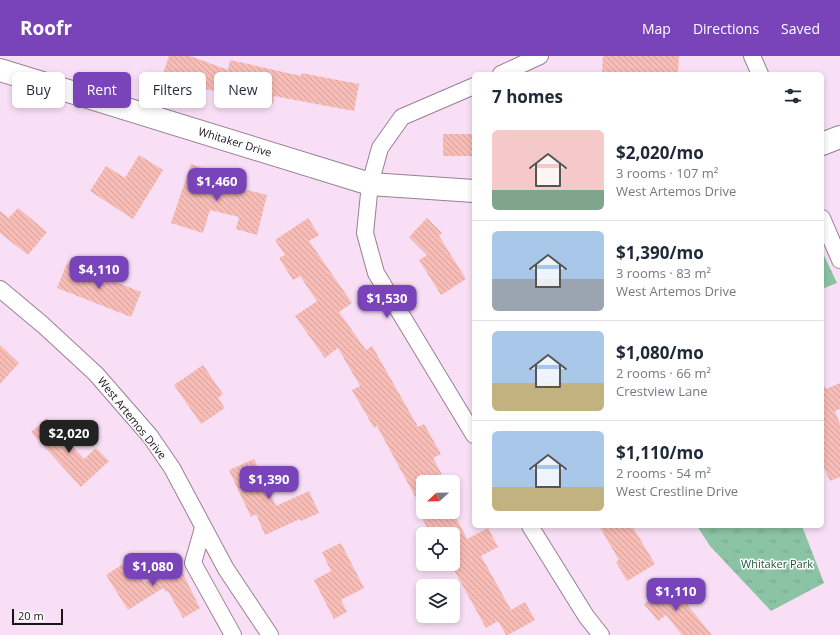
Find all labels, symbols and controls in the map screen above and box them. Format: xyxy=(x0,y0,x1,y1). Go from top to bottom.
text: Roofr xyxy=(20,15,72,41)
text: Map xyxy=(642,19,671,38)
text: Directions xyxy=(693,19,759,38)
text: Saved xyxy=(781,19,820,38)
chip: Buy xyxy=(12,72,65,108)
chip: Rent xyxy=(73,72,131,108)
chip: Filters xyxy=(139,72,206,108)
chip: New xyxy=(214,72,272,108)
text: 7 homes xyxy=(492,85,563,108)
icon: filters xyxy=(782,85,804,107)
street label: Whitaker Drive xyxy=(197,123,274,160)
text: $2,020/mo xyxy=(616,141,704,164)
icon: home xyxy=(524,146,572,194)
text: 3 rooms · 107 m² xyxy=(616,164,718,182)
pin: $1,460 xyxy=(184,168,250,202)
text: $1,460 xyxy=(197,172,237,190)
text: West Artemos Drive xyxy=(616,182,736,200)
text: $1,390/mo xyxy=(616,241,704,264)
icon: home xyxy=(524,247,572,295)
pin: $4,110 xyxy=(66,256,132,290)
text: $4,110 xyxy=(79,260,119,278)
text: 3 rooms · 83 m² xyxy=(616,264,711,282)
text: West Artemos Drive xyxy=(616,282,736,300)
pin: $1,530 xyxy=(354,285,420,319)
text: $1,530 xyxy=(367,289,407,307)
text: $1,080/mo xyxy=(616,341,704,364)
icon: home xyxy=(524,347,572,395)
text: 2 rooms · 66 m² xyxy=(616,364,711,382)
street label: West Artemos Drive xyxy=(95,373,170,462)
text: Crestview Lane xyxy=(616,382,707,400)
pin: $2,020 xyxy=(36,420,102,454)
text: $2,020 xyxy=(49,424,89,442)
text: $1,110/mo xyxy=(616,441,704,464)
icon: home xyxy=(524,447,572,495)
text: 2 rooms · 54 m² xyxy=(616,464,711,482)
pin: $1,390 xyxy=(236,466,302,500)
text: $1,390 xyxy=(249,470,289,488)
north arrow xyxy=(416,475,460,519)
map controls xyxy=(416,475,460,623)
text: West Crestline Drive xyxy=(616,482,738,500)
button: locate xyxy=(416,527,460,571)
pin: $1,080 xyxy=(120,553,186,587)
park label: Whitaker Park xyxy=(741,556,813,571)
text: $1,080 xyxy=(133,557,173,575)
pin: $1,110 xyxy=(643,578,709,612)
button: layers xyxy=(416,579,460,623)
text: $1,110 xyxy=(656,582,696,600)
scale bar xyxy=(12,607,63,626)
text: 20 m xyxy=(18,608,44,623)

